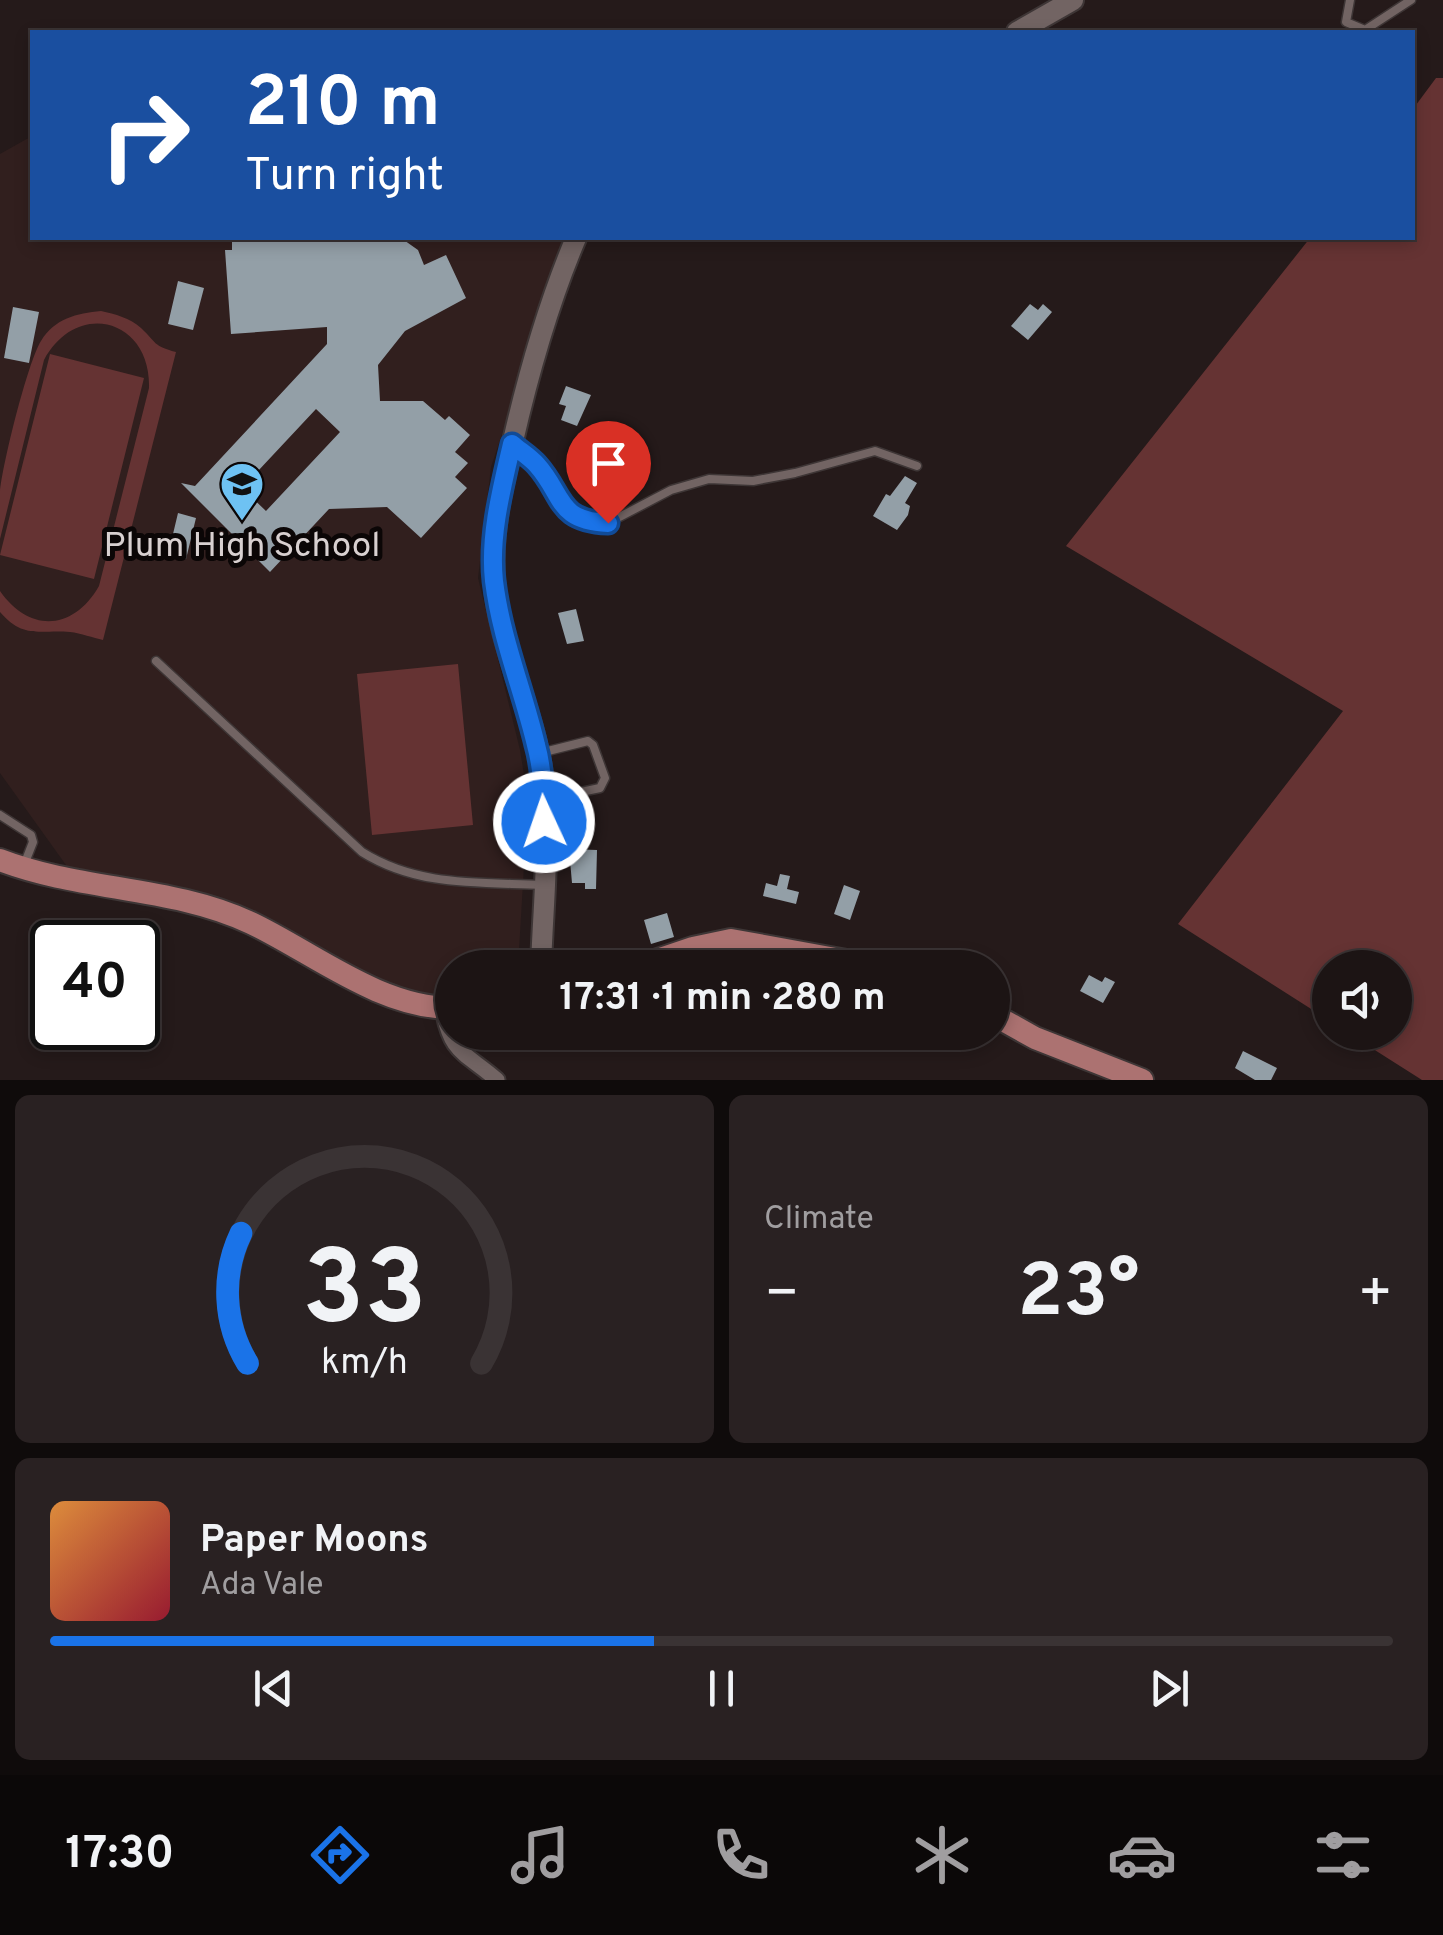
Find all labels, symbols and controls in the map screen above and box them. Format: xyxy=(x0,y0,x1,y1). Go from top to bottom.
text: 210 m xyxy=(245,62,441,151)
icon: right xyxy=(80,70,210,200)
text: Turn right xyxy=(245,149,444,206)
pin xyxy=(566,421,651,524)
icon: arrive xyxy=(581,436,636,491)
school or university icon: Plum High School xyxy=(219,461,265,522)
place label: Plum High School xyxy=(104,525,380,569)
position arrow xyxy=(492,770,596,874)
speed limit sign: 40 xyxy=(30,920,160,1050)
map controls xyxy=(1312,950,1412,1050)
button: sound xyxy=(1312,950,1412,1050)
text: 17:31 · 1 min · 280 m xyxy=(559,975,886,1024)
text: Climate xyxy=(764,1200,874,1240)
text: 33 xyxy=(302,1229,427,1361)
text: 23° xyxy=(1017,1248,1140,1343)
text: − xyxy=(764,1261,799,1331)
text: + xyxy=(1358,1261,1393,1331)
text: km/h xyxy=(321,1341,408,1387)
text: Paper Moons xyxy=(200,1517,429,1566)
text: Ada Vale xyxy=(200,1566,324,1606)
icon: previous xyxy=(246,1661,301,1716)
icon: pause xyxy=(694,1661,749,1716)
icon: next xyxy=(1142,1661,1197,1716)
icon: directions xyxy=(305,1820,375,1890)
icon: music xyxy=(505,1820,575,1890)
icon: phone xyxy=(706,1820,776,1890)
icon: climate xyxy=(907,1820,977,1890)
icon: car xyxy=(1107,1820,1177,1890)
icon: filters xyxy=(1308,1820,1378,1890)
text: 17:30 xyxy=(65,1827,174,1884)

